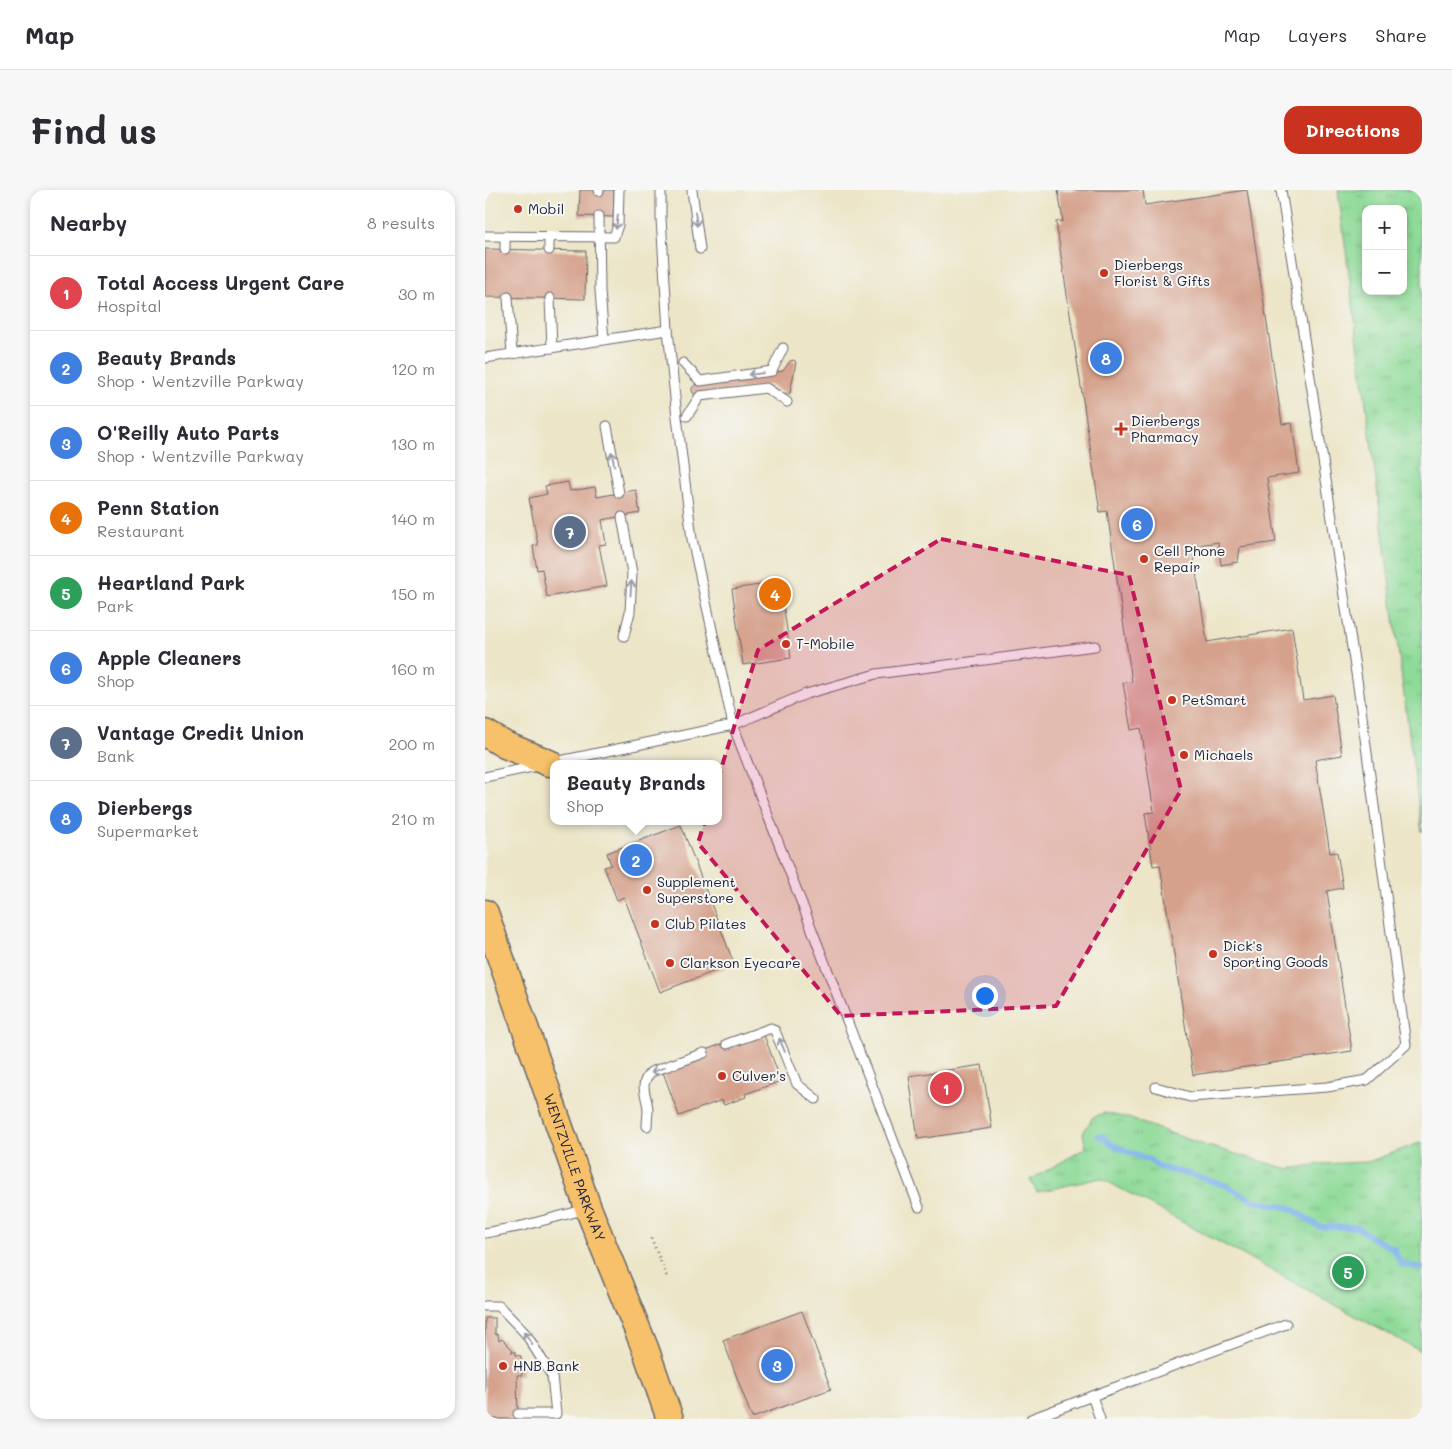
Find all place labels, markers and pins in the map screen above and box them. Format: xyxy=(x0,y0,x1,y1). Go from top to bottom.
place label: Mobil xyxy=(528,199,564,218)
marker: Mobil xyxy=(512,203,524,215)
place label: Dierbergs Florist & Gifts xyxy=(1114,255,1210,290)
marker: Dierbergs Florist & Gifts xyxy=(1098,267,1110,279)
pin: 8 xyxy=(1090,339,1122,377)
place label: Dierbergs Pharmacy xyxy=(1131,411,1200,446)
marker: Dierbergs Pharmacy xyxy=(1115,423,1127,435)
pin: 6 xyxy=(1121,505,1153,543)
pin: 7 xyxy=(554,513,586,551)
place label: Cell Phone Repair xyxy=(1154,541,1225,576)
marker: Cell Phone Repair xyxy=(1138,553,1150,565)
pin: 4 xyxy=(759,575,791,613)
place label: T-Mobile xyxy=(796,634,855,653)
marker: T-Mobile xyxy=(780,638,792,650)
place label: PetSmart xyxy=(1182,690,1246,709)
marker: PetSmart xyxy=(1166,694,1178,706)
place label: Michaels xyxy=(1194,745,1253,764)
marker: Michaels xyxy=(1178,749,1190,761)
pin: 2 xyxy=(620,841,652,879)
place label: Supplement Superstore xyxy=(657,872,736,907)
marker: Supplement Superstore xyxy=(641,884,653,896)
place label: Club Pilates xyxy=(665,914,746,933)
marker: Club Pilates xyxy=(649,918,661,930)
place label: Dick's Sporting Goods xyxy=(1223,936,1328,971)
marker: Dick's Sporting Goods xyxy=(1207,948,1219,960)
place label: Clarkson Eyecare xyxy=(680,953,801,972)
marker: Clarkson Eyecare xyxy=(664,957,676,969)
place label: Culver's xyxy=(732,1066,786,1085)
pin: 1 xyxy=(930,1069,962,1107)
marker: Culver's xyxy=(716,1070,728,1082)
pin: 5 xyxy=(1332,1253,1364,1291)
pin: 3 xyxy=(761,1346,793,1384)
place label: HNB Bank xyxy=(513,1356,579,1375)
marker: HNB Bank xyxy=(497,1360,509,1372)

